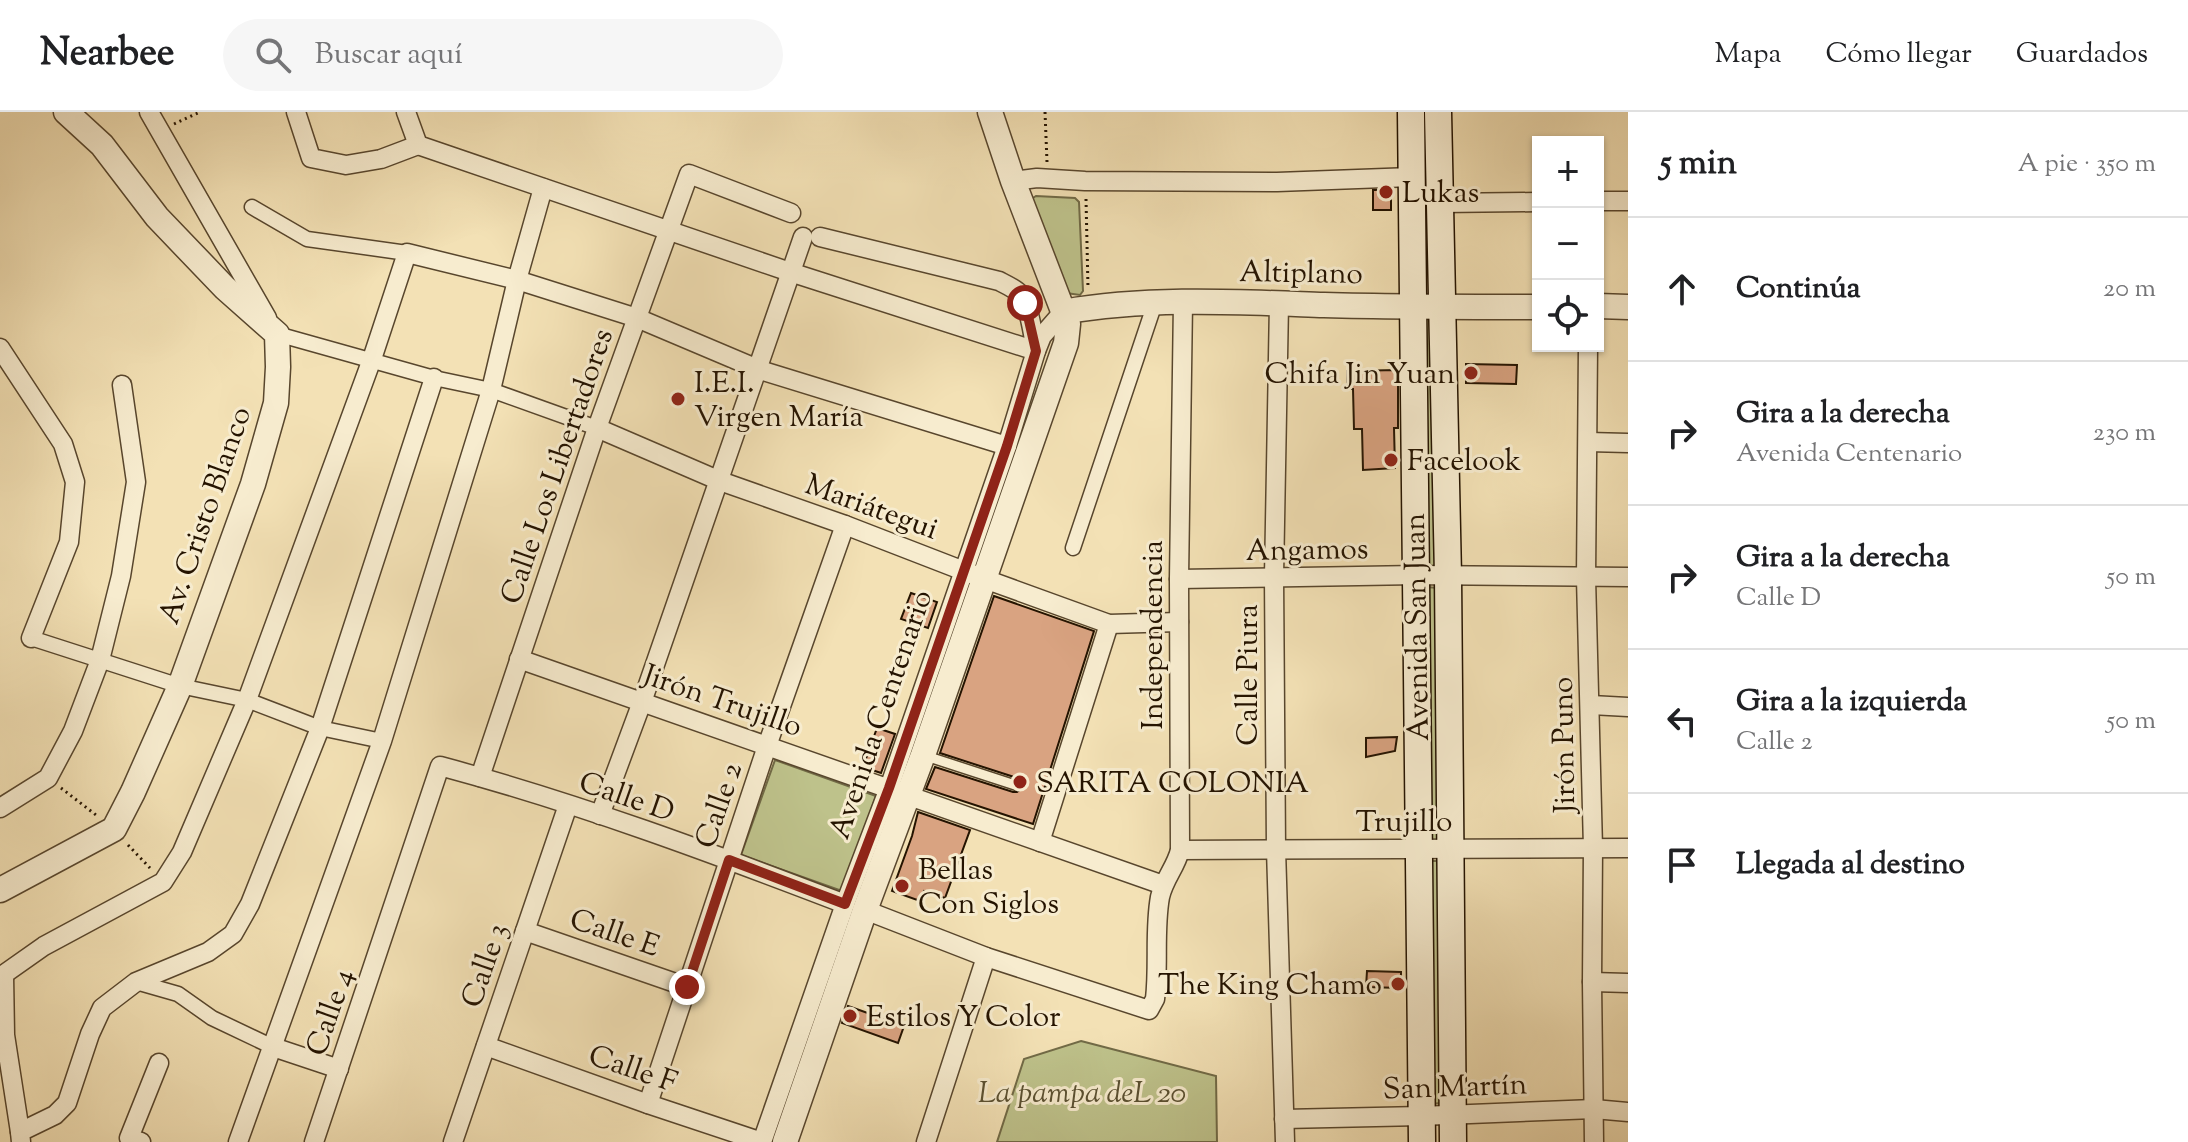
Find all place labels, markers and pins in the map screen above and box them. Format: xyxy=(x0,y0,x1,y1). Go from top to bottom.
place label: Lukas xyxy=(1402,173,1479,216)
marker: Lukas xyxy=(1377,183,1395,201)
place label: Chifa Jin Yuan xyxy=(1265,354,1455,397)
place label: I.E.I. Virgen María xyxy=(694,363,863,440)
marker: Chifa Jin Yuan xyxy=(1462,364,1480,382)
marker: I.E.I. Virgen María xyxy=(669,390,687,408)
place label: Facelook xyxy=(1407,441,1521,484)
marker: Facelook xyxy=(1382,451,1400,469)
place label: SARITA COLONIA xyxy=(1036,763,1309,806)
marker: SARITA COLONIA xyxy=(1011,773,1029,791)
place label: Bellas Con Siglos xyxy=(918,850,1059,927)
marker: Bellas Con Siglos xyxy=(893,877,911,895)
place label: The King Chamo xyxy=(1158,965,1382,1008)
marker: The King Chamo xyxy=(1389,975,1407,993)
place label: Estilos Y Color xyxy=(866,997,1060,1040)
marker: Estilos Y Color xyxy=(841,1007,859,1025)

